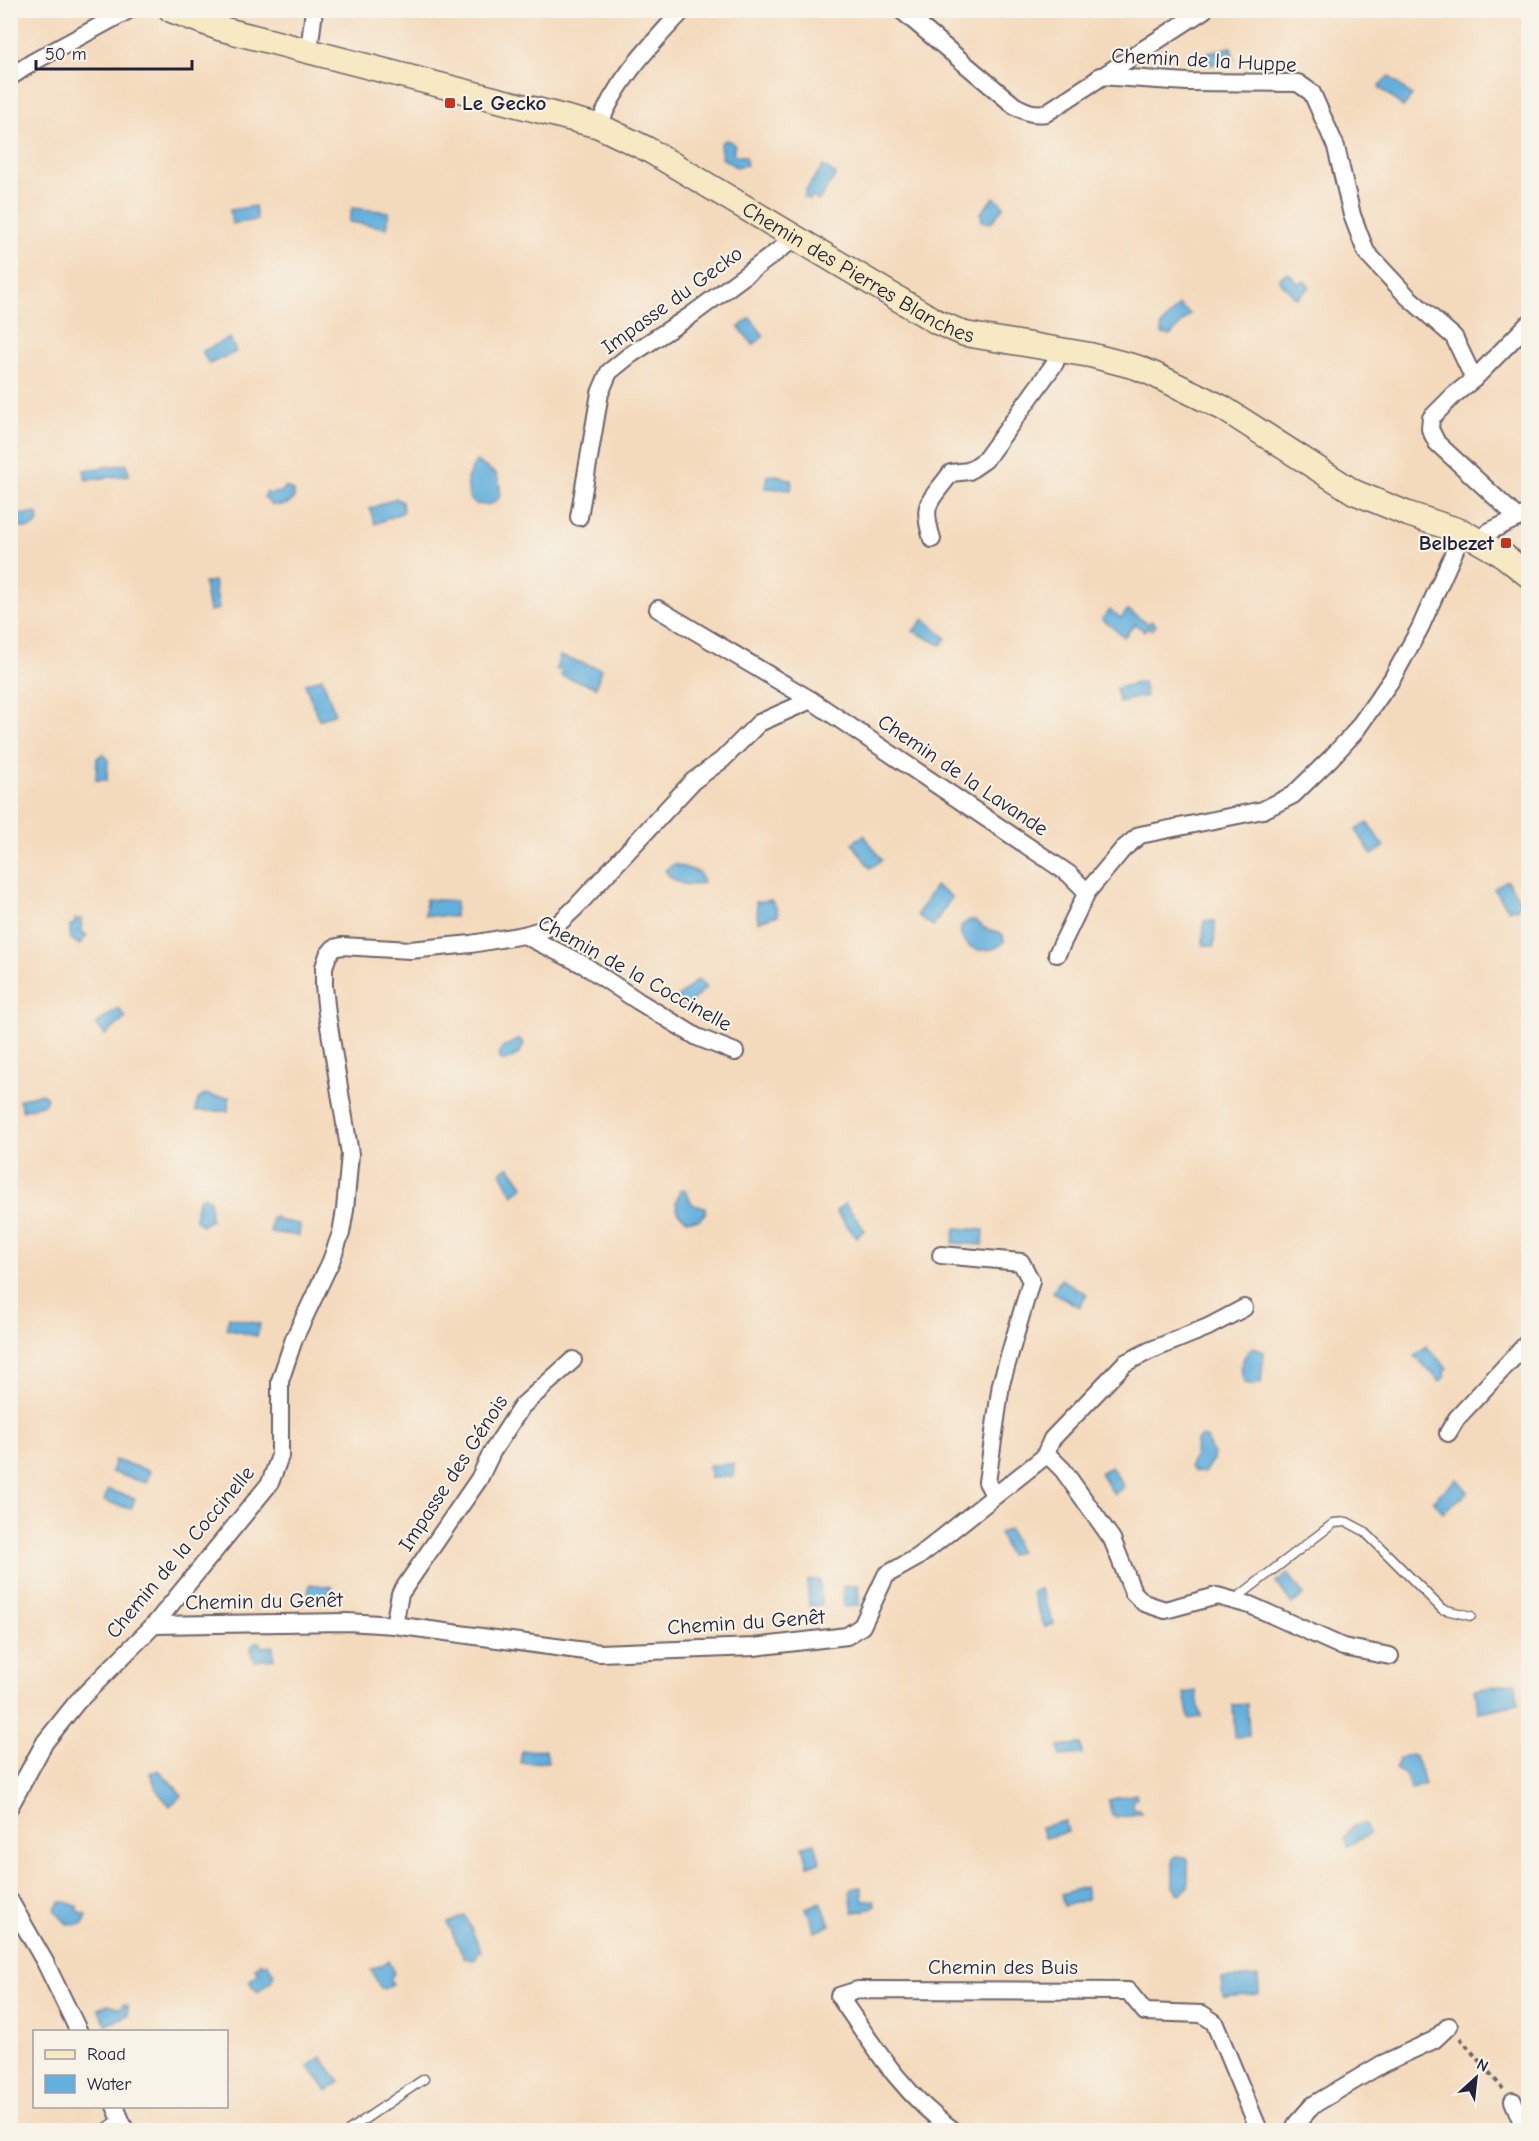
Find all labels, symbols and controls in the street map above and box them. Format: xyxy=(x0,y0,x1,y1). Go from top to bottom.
scale bar xyxy=(36,33,192,71)
street label: Chemin de la Huppe xyxy=(1111,43,1297,77)
text: 50 m xyxy=(45,44,87,65)
place label: Le Gecko xyxy=(462,91,546,115)
marker: Le Gecko xyxy=(443,96,457,110)
street label: Chemin des Pierres Blanches xyxy=(738,197,975,347)
street label: Impasse du Gecko xyxy=(597,241,747,359)
place label: Belbezet xyxy=(1419,531,1495,555)
marker: Belbezet xyxy=(1499,536,1513,550)
street label: Chemin de la Lavande xyxy=(873,709,1053,841)
street label: Chemin de la Coccinelle xyxy=(534,910,736,1036)
street label: Impasse des Génois xyxy=(393,1390,513,1556)
street label: Chemin de la Coccinelle xyxy=(101,1461,259,1643)
street label: Chemin du Genêt xyxy=(185,1588,344,1614)
street label: Chemin du Genêt xyxy=(666,1604,827,1639)
street label: Chemin des Buis xyxy=(928,1955,1078,1979)
legend xyxy=(33,2030,228,2108)
text: Road xyxy=(87,2044,126,2065)
north arrow xyxy=(1446,2048,1506,2108)
text: N xyxy=(1474,2055,1491,2076)
text: Water xyxy=(87,2074,132,2095)

